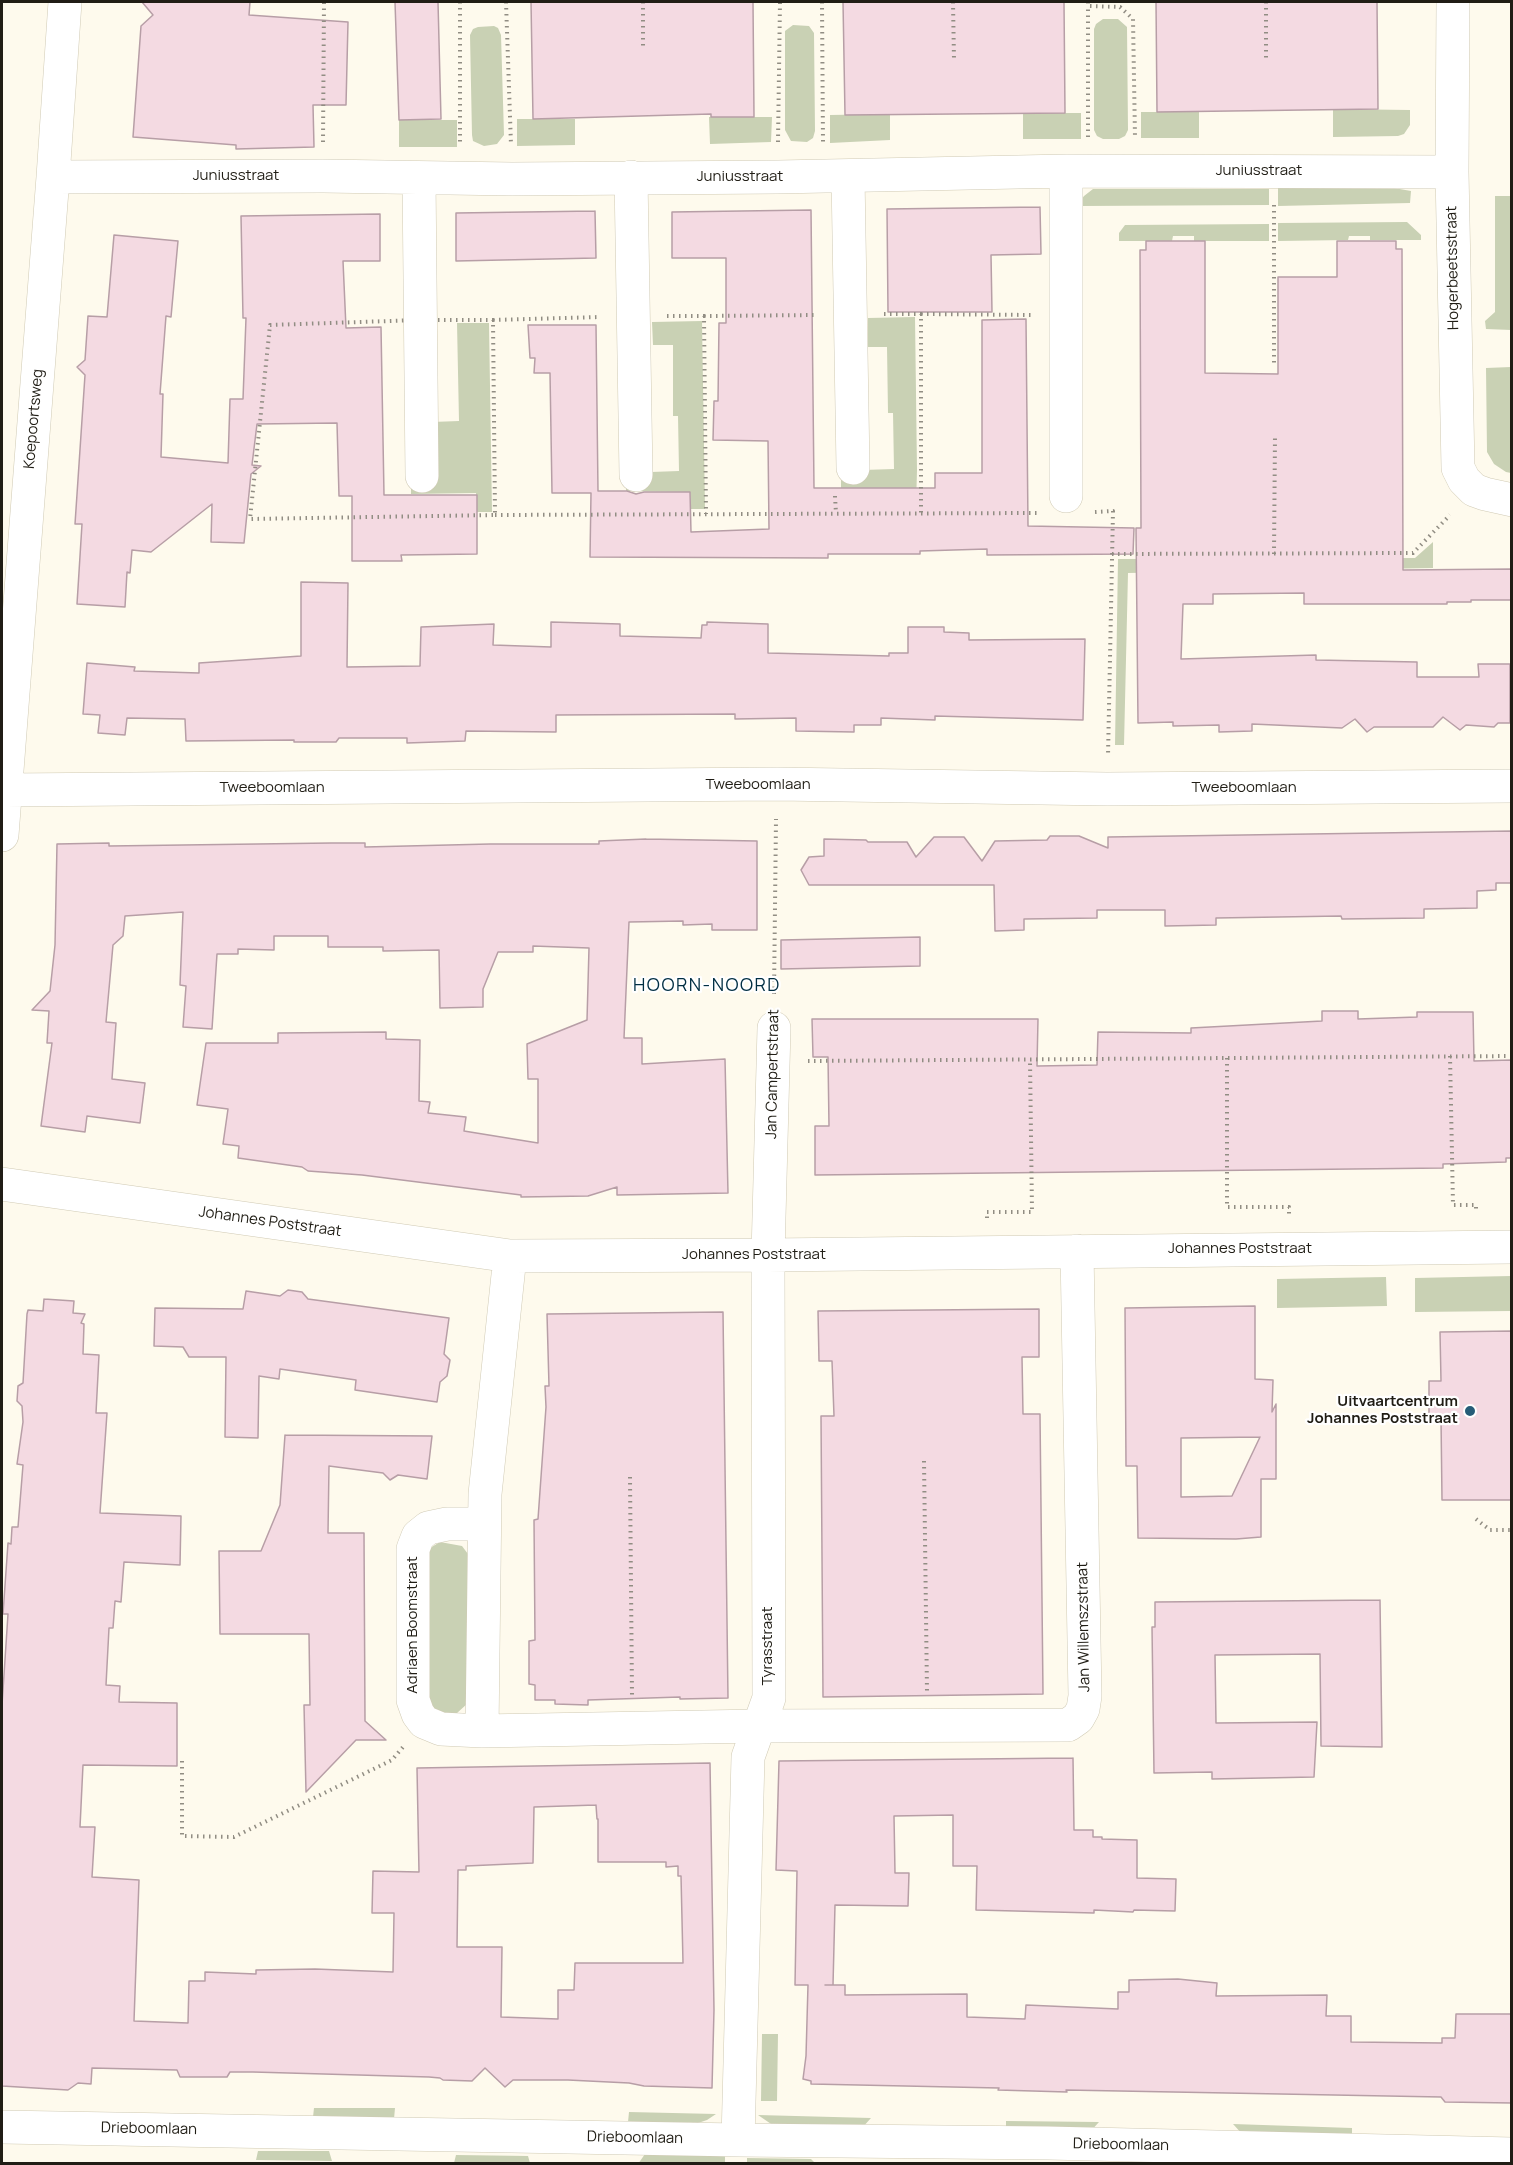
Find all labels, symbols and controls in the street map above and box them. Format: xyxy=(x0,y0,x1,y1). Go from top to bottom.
street label: Juniusstraat xyxy=(1216,162,1302,180)
street label: Juniusstraat xyxy=(193,167,279,185)
street label: Juniusstraat xyxy=(697,168,783,186)
street label: Hogerbeetsstraat xyxy=(1443,206,1463,330)
street label: Koepoortsweg xyxy=(21,368,47,470)
street label: Tweeboomlaan xyxy=(705,776,811,794)
street label: Tweeboomlaan xyxy=(219,779,325,797)
street label: Tweeboomlaan xyxy=(1191,779,1297,797)
district label: HOORN-NOORD xyxy=(633,975,781,997)
street label: Jan Campertstraat xyxy=(763,1009,783,1139)
street label: Johannes Poststraat xyxy=(198,1203,342,1241)
street label: Johannes Poststraat xyxy=(1168,1240,1312,1258)
street label: Johannes Poststraat xyxy=(682,1246,826,1264)
place label: Uitvaartcentrum Johannes Poststraat xyxy=(1307,1393,1458,1428)
marker: Uitvaartcentrum Johannes Poststraat xyxy=(1463,1404,1477,1418)
street label: Adriaen Boomstraat xyxy=(404,1556,422,1694)
street label: Jan Willemszstraat xyxy=(1074,1562,1094,1692)
street label: Tyrasstraat xyxy=(759,1607,777,1685)
street label: Drieboomlaan xyxy=(101,2119,197,2139)
street label: Drieboomlaan xyxy=(587,2128,683,2148)
street label: Drieboomlaan xyxy=(1073,2135,1169,2155)

